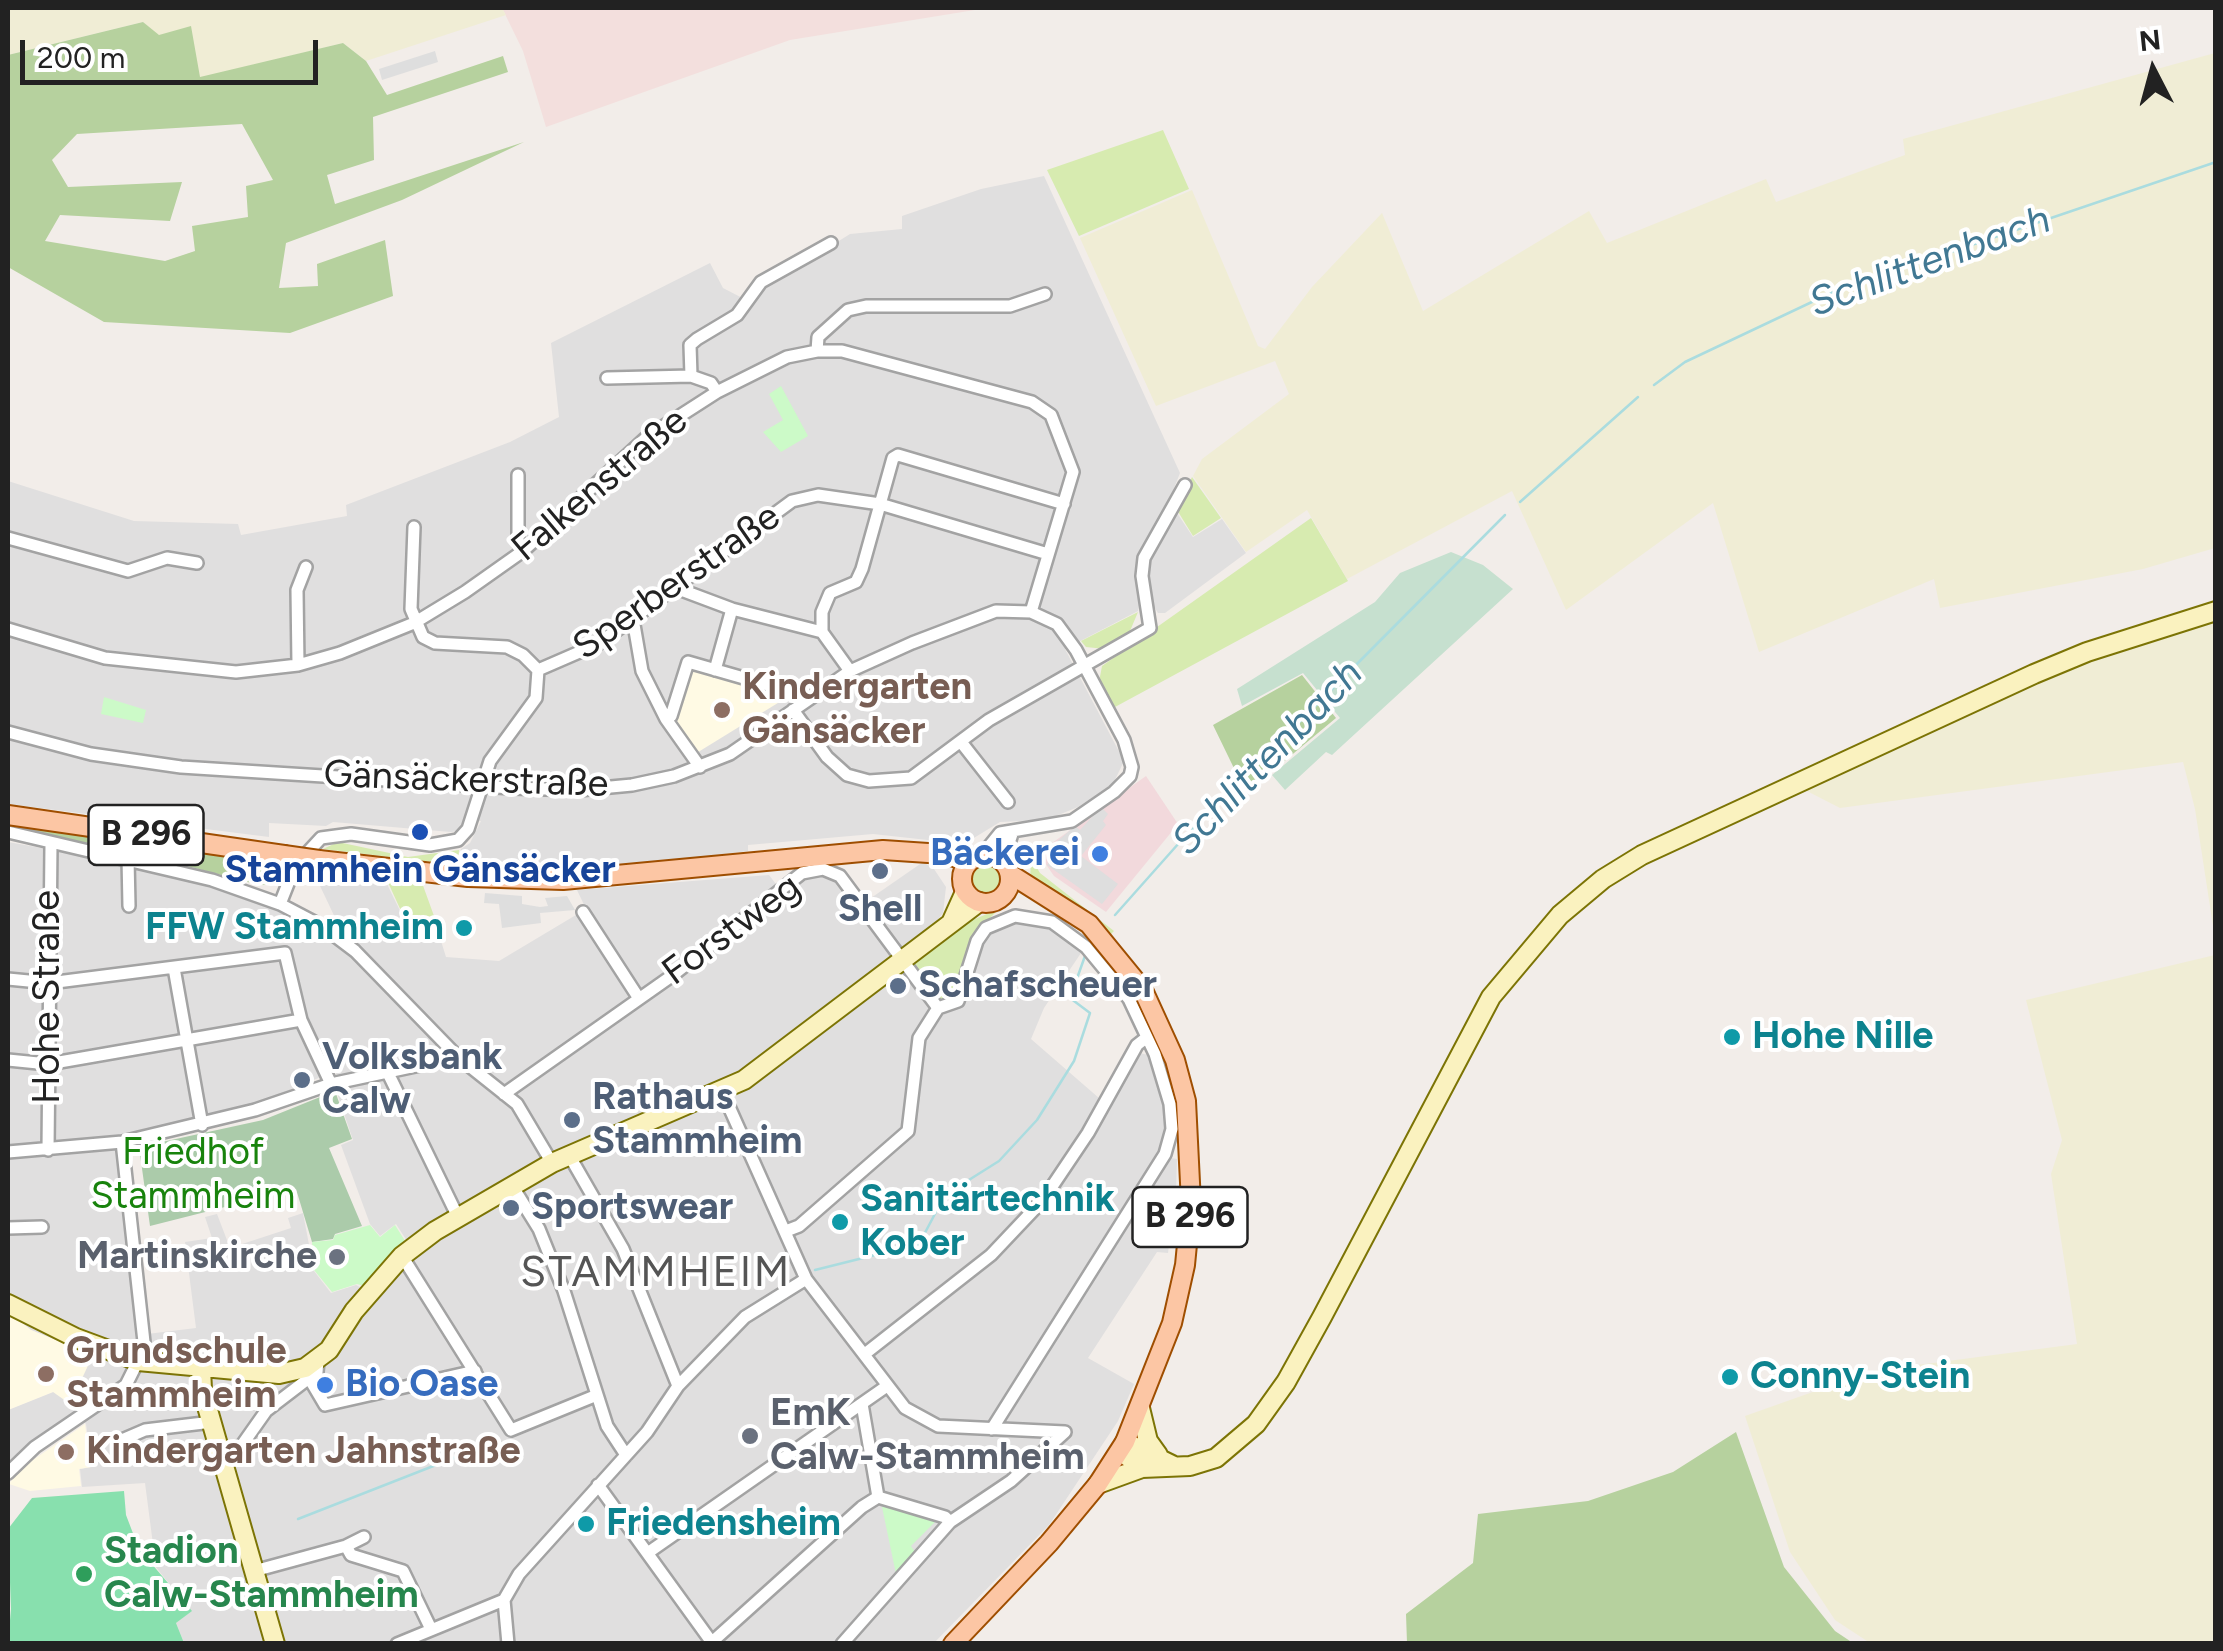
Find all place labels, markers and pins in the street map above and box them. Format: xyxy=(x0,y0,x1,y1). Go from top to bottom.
place label: Kindergarten Gänsäcker xyxy=(742,665,972,754)
marker: Kindergarten Gänsäcker xyxy=(711,699,733,721)
marker: Stammhein Gänsäcker xyxy=(409,821,431,843)
place label: Bäckerei xyxy=(930,831,1080,877)
marker: Bäckerei xyxy=(1089,843,1111,865)
place label: Stammhein Gänsäcker xyxy=(224,848,616,894)
marker: Shell xyxy=(869,860,891,882)
place label: Shell xyxy=(838,887,922,933)
place label: FFW Stammheim xyxy=(145,905,444,951)
marker: FFW Stammheim xyxy=(453,917,475,939)
place label: Schafscheuer xyxy=(918,963,1157,1009)
marker: Schafscheuer xyxy=(887,975,909,997)
place label: Hohe Nille xyxy=(1752,1014,1933,1060)
marker: Hohe Nille xyxy=(1721,1026,1743,1048)
place label: Volksbank Calw xyxy=(322,1035,502,1124)
marker: Volksbank Calw xyxy=(291,1069,313,1091)
place label: Rathaus Stammheim xyxy=(592,1075,802,1164)
marker: Rathaus Stammheim xyxy=(561,1109,583,1131)
place label: Sanitärtechnik Kober xyxy=(860,1177,1115,1266)
place label: Sportswear xyxy=(531,1185,733,1231)
marker: Sportswear xyxy=(500,1197,522,1219)
marker: Sanitärtechnik Kober xyxy=(829,1211,851,1233)
place label: Martinskirche xyxy=(77,1234,317,1280)
marker: Martinskirche xyxy=(326,1246,348,1268)
place label: Grundschule Stammheim xyxy=(66,1329,287,1418)
place label: Conny-Stein xyxy=(1750,1354,1970,1400)
place label: Bio Oase xyxy=(345,1362,498,1408)
marker: Grundschule Stammheim xyxy=(35,1363,57,1385)
marker: Conny-Stein xyxy=(1719,1366,1741,1388)
marker: Bio Oase xyxy=(314,1374,336,1396)
place label: EmK Calw-Stammheim xyxy=(770,1391,1085,1480)
marker: EmK Calw-Stammheim xyxy=(739,1425,761,1447)
place label: Kindergarten Jahnstraße xyxy=(86,1429,520,1475)
marker: Kindergarten Jahnstraße xyxy=(55,1441,77,1463)
place label: Friedensheim xyxy=(606,1501,841,1547)
marker: Friedensheim xyxy=(575,1513,597,1535)
place label: Stadion Calw-Stammheim xyxy=(104,1529,419,1618)
marker: Stadion Calw-Stammheim xyxy=(73,1563,95,1585)

